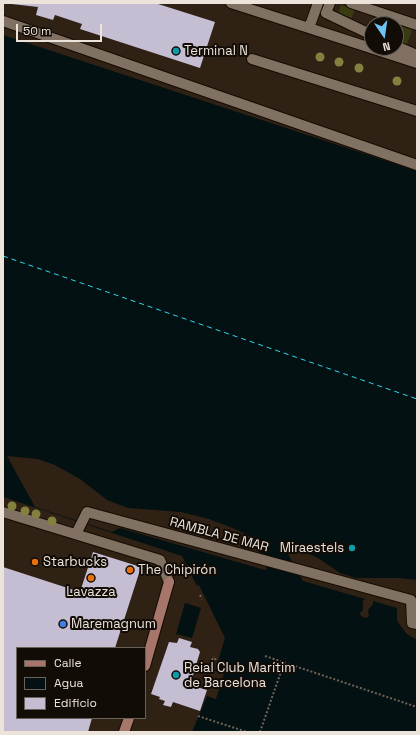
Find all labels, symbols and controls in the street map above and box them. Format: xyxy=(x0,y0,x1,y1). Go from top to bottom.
scale bar xyxy=(18,16,104,42)
north arrow xyxy=(364,16,404,56)
text: 50 m xyxy=(23,23,51,39)
text: N xyxy=(381,39,392,54)
place label: Terminal N xyxy=(184,43,248,59)
marker: Terminal N xyxy=(171,46,181,56)
street label: RAMBLA DE MAR xyxy=(168,514,270,556)
place label: Miraestels xyxy=(280,540,344,556)
marker: Miraestels xyxy=(347,543,357,553)
place label: Starbucks xyxy=(43,554,107,570)
marker: Starbucks xyxy=(30,557,40,567)
place label: The Chipirón xyxy=(138,562,216,578)
marker: The Chipirón xyxy=(125,565,135,575)
marker: Lavazza xyxy=(86,573,96,583)
place label: Lavazza xyxy=(66,584,116,600)
place label: Maremagnum xyxy=(71,616,156,632)
marker: Maremagnum xyxy=(58,619,68,629)
legend xyxy=(16,647,146,719)
text: Calle xyxy=(54,655,82,671)
place label: Reial Club Marítim de Barcelona xyxy=(184,660,295,691)
marker: Reial Club Marítim de Barcelona xyxy=(171,670,181,680)
text: Agua xyxy=(54,675,84,691)
text: Edificio xyxy=(54,695,97,711)

